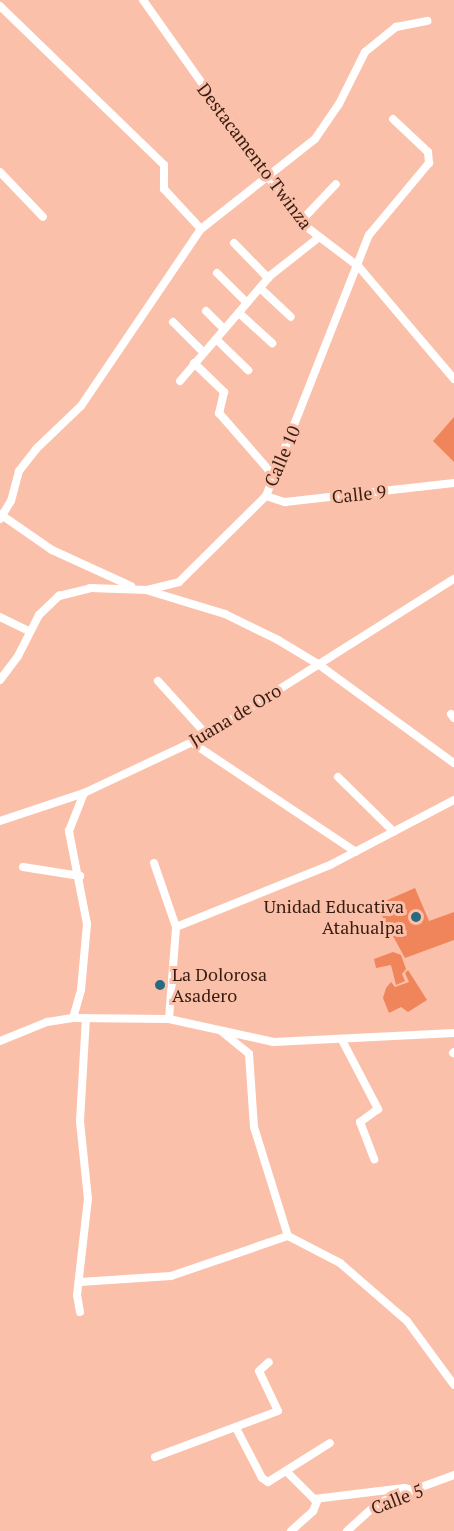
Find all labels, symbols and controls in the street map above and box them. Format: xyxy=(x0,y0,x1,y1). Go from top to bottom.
street label: Destacamento Twinza xyxy=(193,79,317,233)
street label: Calle 10 xyxy=(260,422,304,490)
street label: Calle 9 xyxy=(331,480,387,508)
street label: Juana de Oro xyxy=(185,679,285,751)
place label: Unidad Educativa Atahualpa xyxy=(264,896,404,938)
marker: Unidad Educativa Atahualpa xyxy=(409,910,423,924)
place label: La Dolorosa Asadero xyxy=(172,964,267,1006)
marker: La Dolorosa Asadero xyxy=(153,978,167,992)
street label: Calle 5 xyxy=(368,1479,426,1519)

